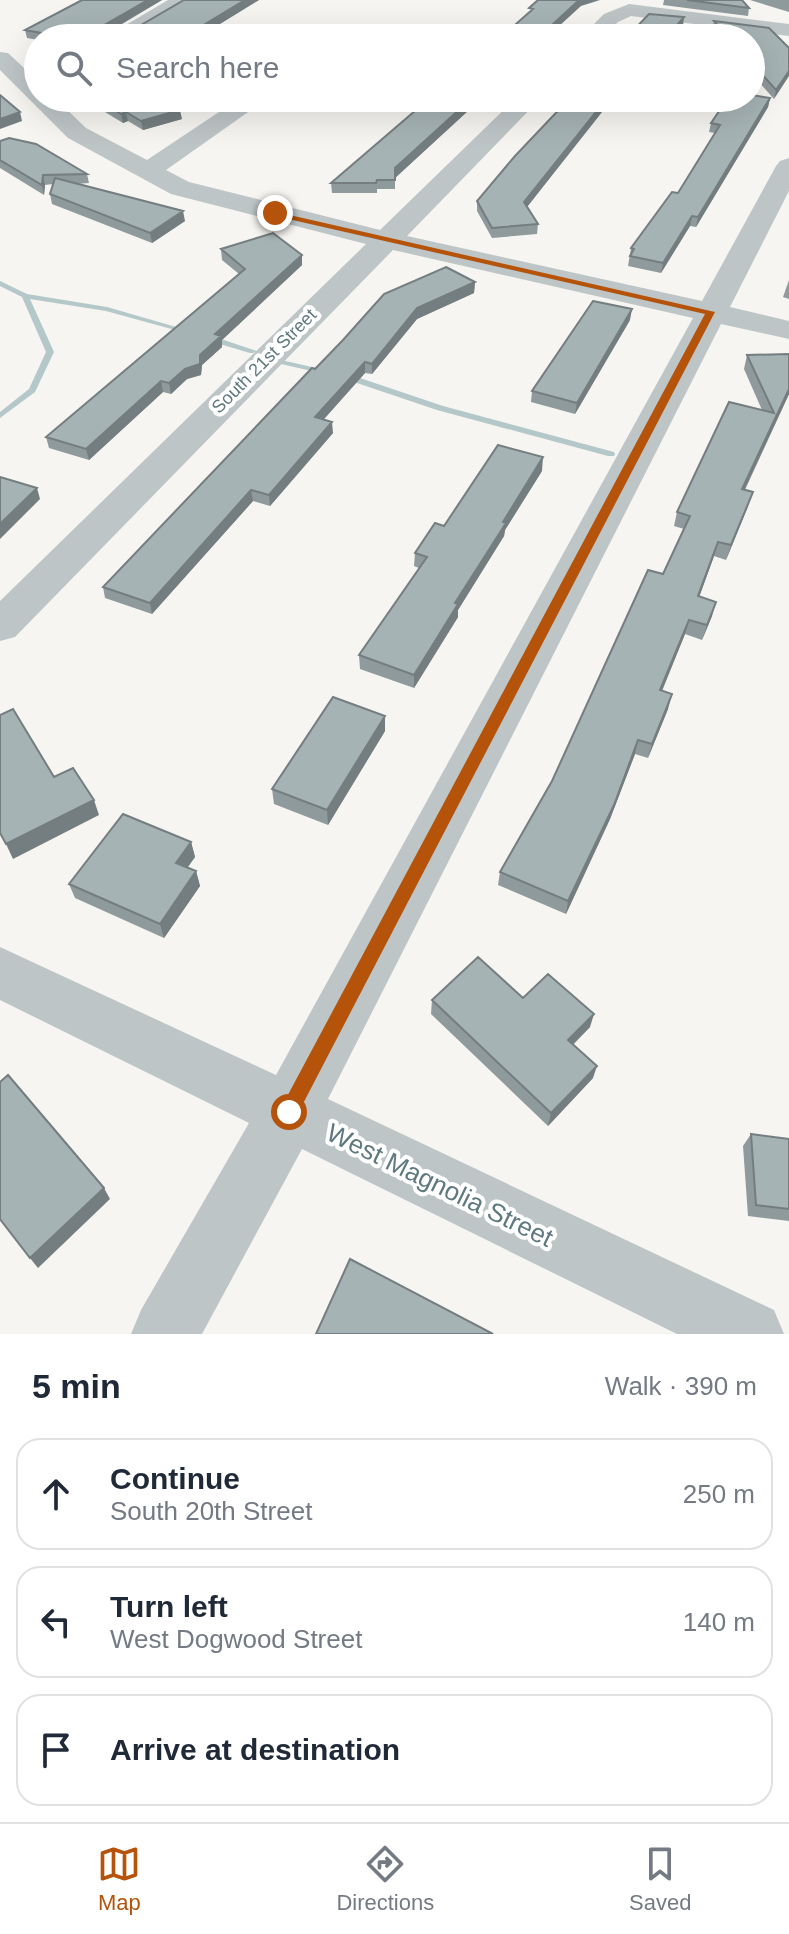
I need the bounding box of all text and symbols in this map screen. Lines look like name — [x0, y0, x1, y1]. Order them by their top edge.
search box — [24, 24, 765, 112]
icon: search — [52, 46, 96, 90]
text: Search here — [116, 51, 279, 84]
route end — [257, 195, 293, 231]
street label: South 21st Street — [208, 305, 320, 417]
route start — [271, 1094, 307, 1130]
street label: West Magnolia Street — [322, 1117, 559, 1253]
text: 5 min — [32, 1367, 121, 1405]
text: Walk · 390 m — [605, 1371, 757, 1401]
text: Continue — [110, 1462, 240, 1495]
icon: ahead — [34, 1472, 78, 1516]
text: 250 m — [683, 1479, 755, 1509]
text: South 20th Street — [110, 1496, 312, 1526]
text: Turn left — [110, 1590, 228, 1623]
icon: left — [34, 1600, 78, 1644]
text: 140 m — [683, 1607, 755, 1637]
text: West Dogwood Street — [110, 1624, 362, 1654]
icon: arrive — [34, 1728, 78, 1772]
text: Arrive at destination — [110, 1733, 400, 1766]
tab: Map — [97, 1842, 141, 1916]
tab: Directions — [336, 1842, 434, 1916]
tab: Saved — [629, 1842, 692, 1916]

